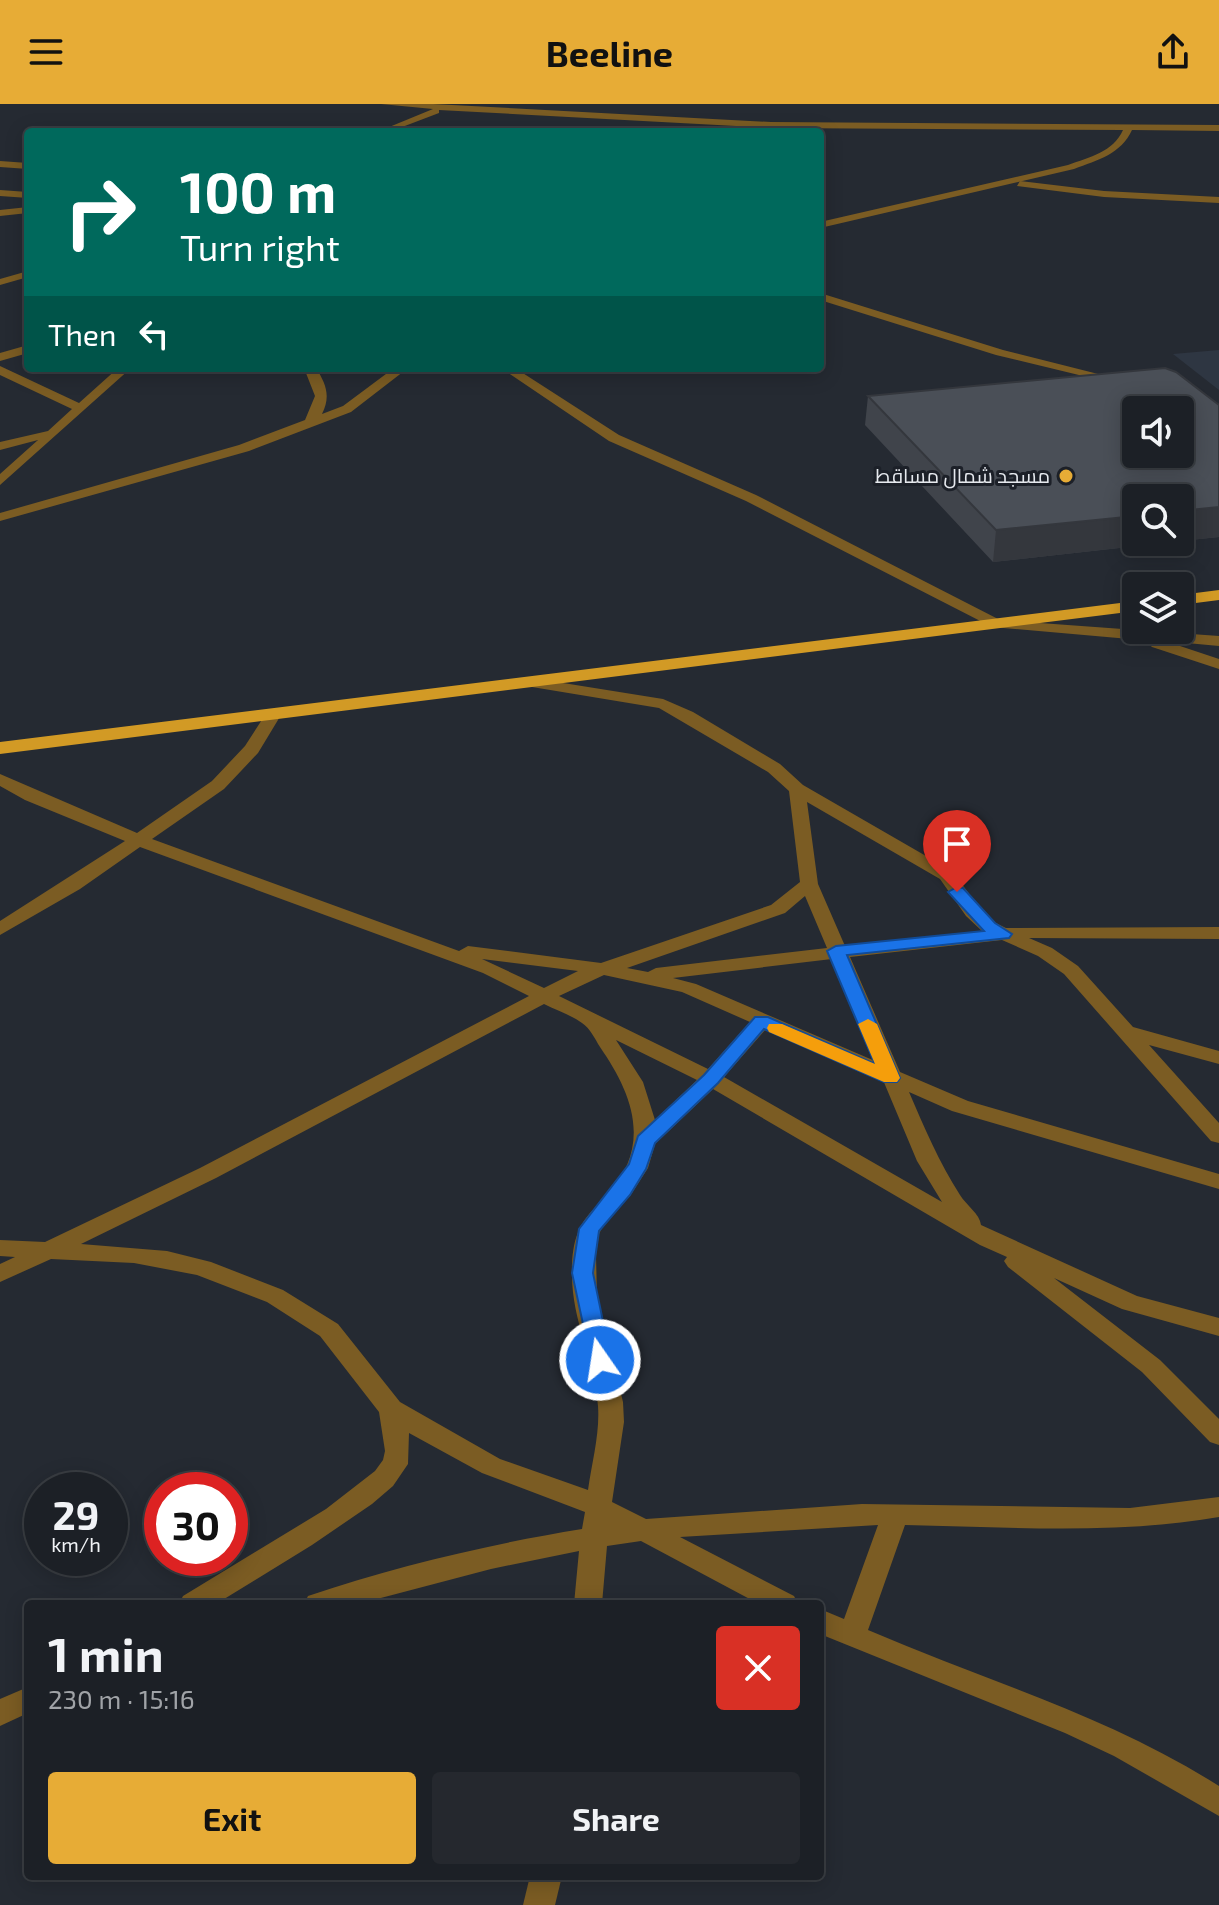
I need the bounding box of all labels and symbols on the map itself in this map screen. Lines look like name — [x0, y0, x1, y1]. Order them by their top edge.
place label: مسجد شمال مساقط — [875, 463, 1050, 489]
marker: مسجد شمال مساقط — [1057, 467, 1075, 485]
pin — [923, 810, 991, 892]
position arrow — [558, 1318, 642, 1402]
speed limit sign: 30 — [144, 1472, 248, 1576]

